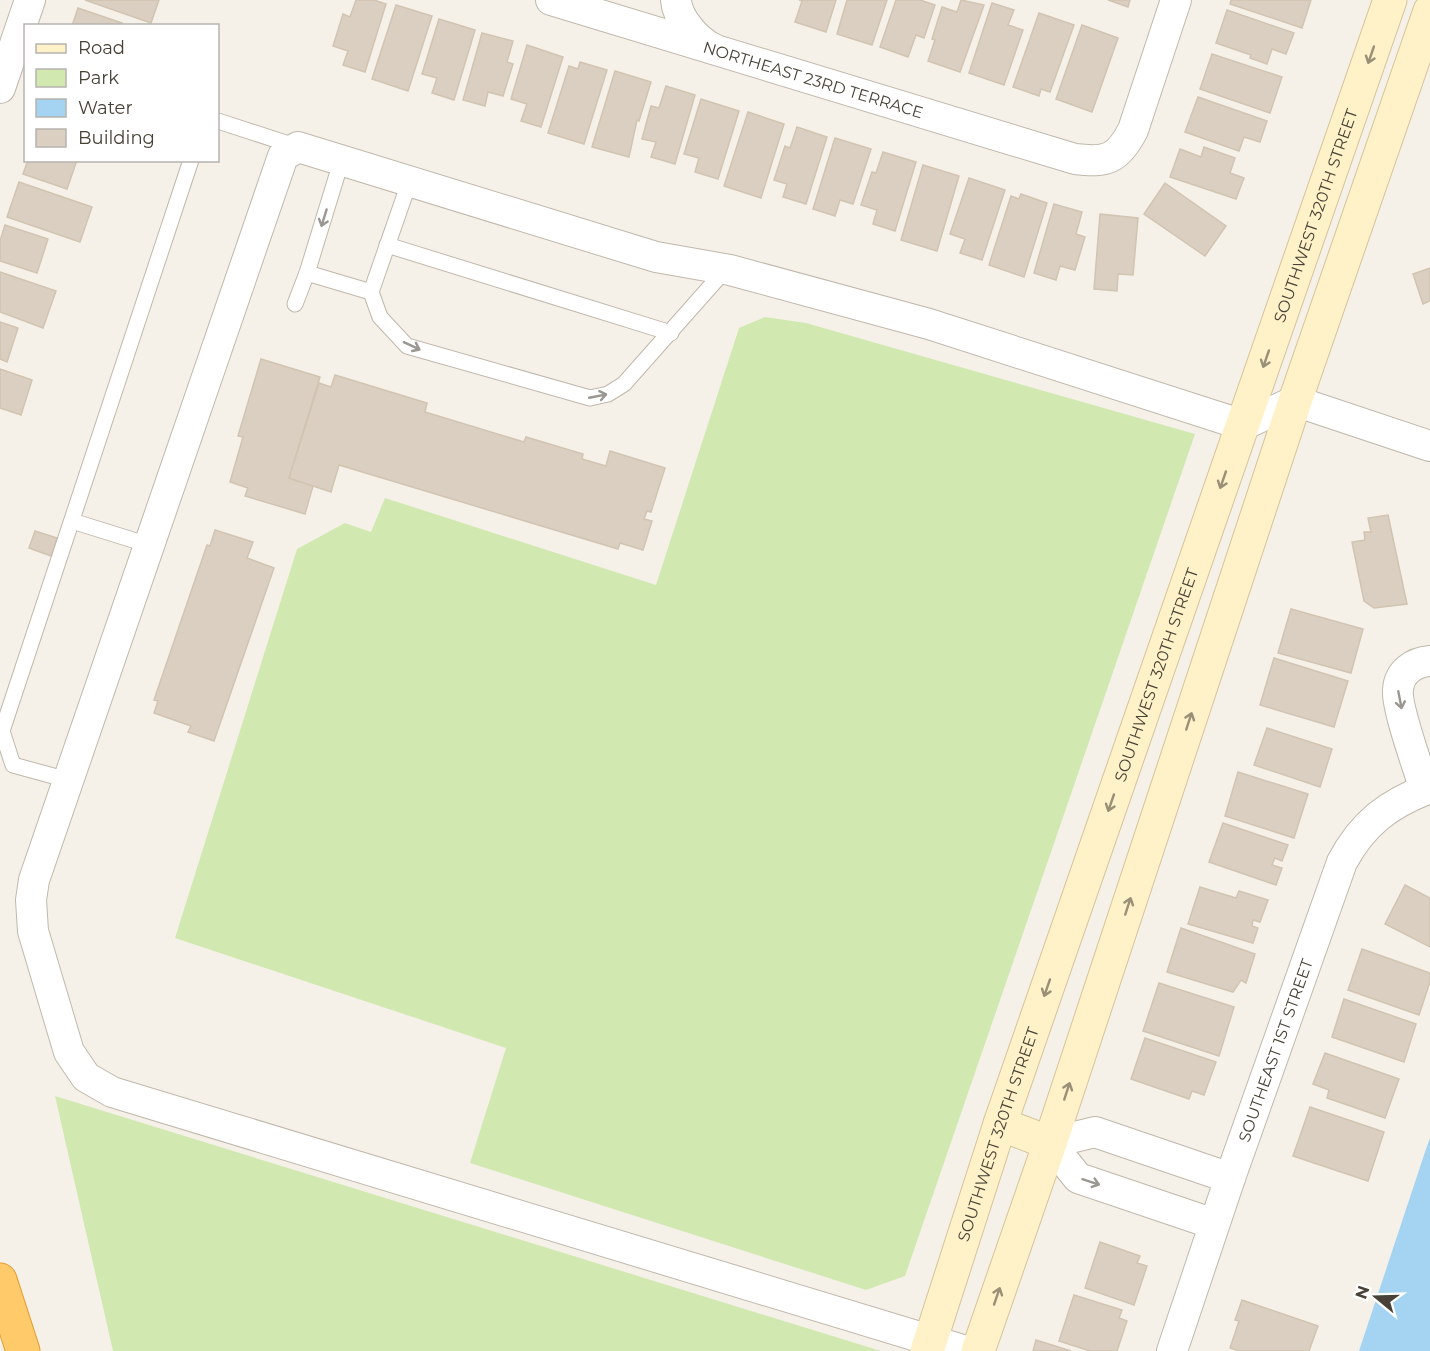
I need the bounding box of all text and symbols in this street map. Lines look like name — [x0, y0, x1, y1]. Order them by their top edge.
legend — [24, 24, 219, 162]
text: Road — [78, 37, 125, 59]
street label: NORTHEAST 23RD TERRACE — [701, 37, 925, 122]
one-way arrow — [1364, 45, 1375, 64]
text: Park — [78, 67, 119, 89]
text: Water — [78, 97, 133, 119]
street label: SOUTHWEST 320TH STREET — [1269, 105, 1361, 325]
text: Building — [78, 127, 155, 149]
one-way arrow — [318, 208, 329, 227]
one-way arrow — [402, 341, 420, 353]
one-way arrow — [1260, 349, 1271, 368]
one-way arrow — [588, 390, 608, 401]
one-way arrow — [1217, 470, 1228, 489]
street label: SOUTHWEST 320TH STREET — [1110, 565, 1202, 784]
one-way arrow — [1395, 690, 1406, 709]
one-way arrow — [1184, 712, 1195, 731]
one-way arrow — [1105, 794, 1116, 812]
one-way arrow — [1123, 897, 1134, 916]
street label: SOUTHEAST 1ST STREET — [1234, 955, 1317, 1144]
one-way arrow — [1041, 978, 1052, 997]
street label: SOUTHWEST 320TH STREET — [953, 1024, 1043, 1244]
one-way arrow — [1062, 1082, 1073, 1101]
one-way arrow — [1081, 1178, 1100, 1189]
north arrow — [1346, 1267, 1406, 1327]
text: N — [1351, 1283, 1373, 1301]
one-way arrow — [993, 1287, 1004, 1306]

